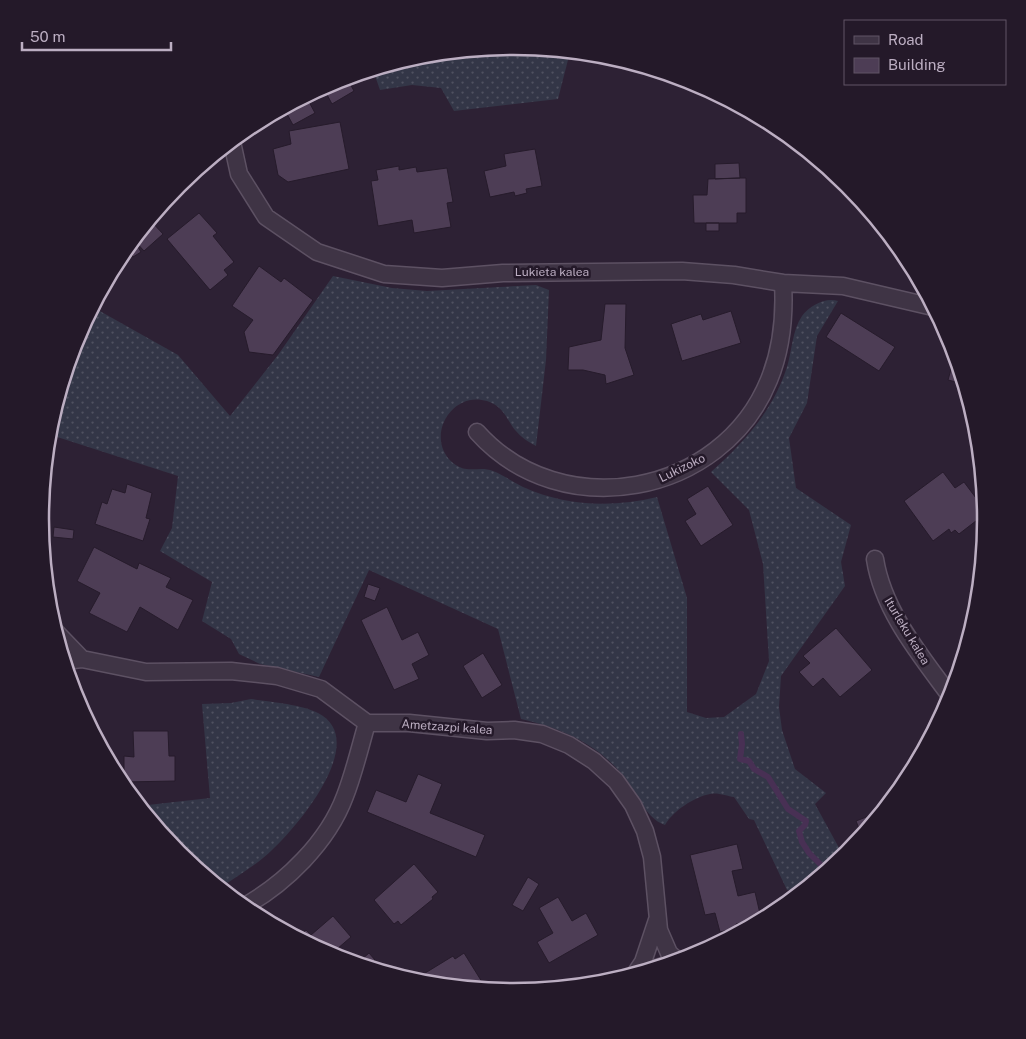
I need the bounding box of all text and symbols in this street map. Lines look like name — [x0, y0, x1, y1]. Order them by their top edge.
scale bar — [22, 20, 171, 52]
legend — [844, 20, 1006, 85]
text: 50 m — [30, 28, 65, 45]
text: Road — [888, 31, 924, 48]
text: Building — [888, 56, 946, 73]
street label: Lukieta kalea — [515, 265, 589, 279]
street label: Lukizoko — [657, 451, 707, 485]
street label: Iturleku kalea — [881, 595, 933, 667]
street label: Ametzazpi kalea — [401, 717, 493, 737]

